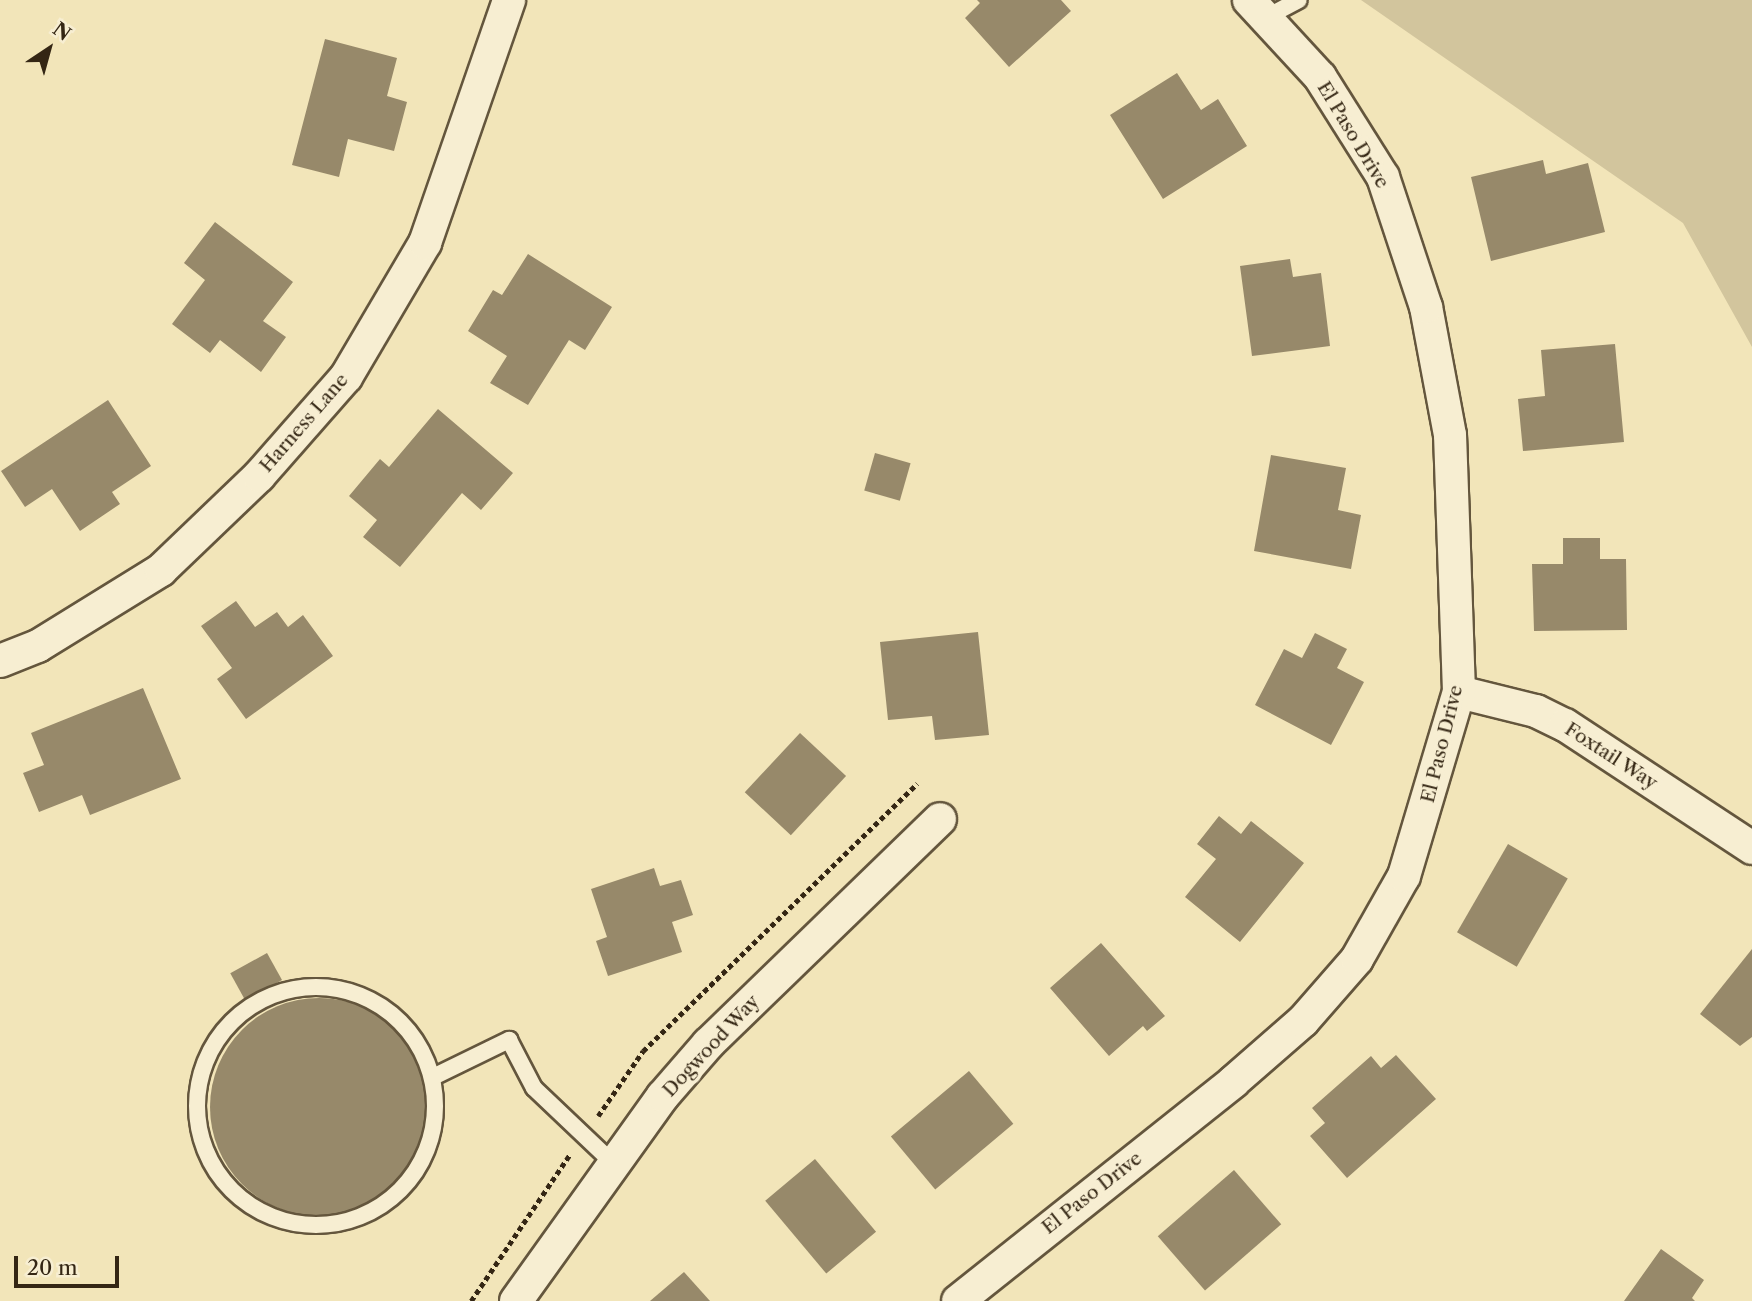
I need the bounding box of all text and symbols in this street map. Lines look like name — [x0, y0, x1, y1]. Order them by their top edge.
north arrow — [14, 14, 84, 84]
text: N — [48, 17, 75, 46]
street label: El Paso Drive — [1312, 78, 1394, 192]
street label: Harness Lane — [255, 369, 353, 477]
street label: El Paso Drive — [1416, 683, 1468, 805]
street label: Foxtail Way — [1560, 718, 1662, 794]
street label: Dogwood Way — [658, 990, 764, 1102]
street label: El Paso Drive — [1038, 1147, 1146, 1239]
scale bar — [18, 1242, 122, 1286]
text: 20 m — [27, 1255, 78, 1280]

